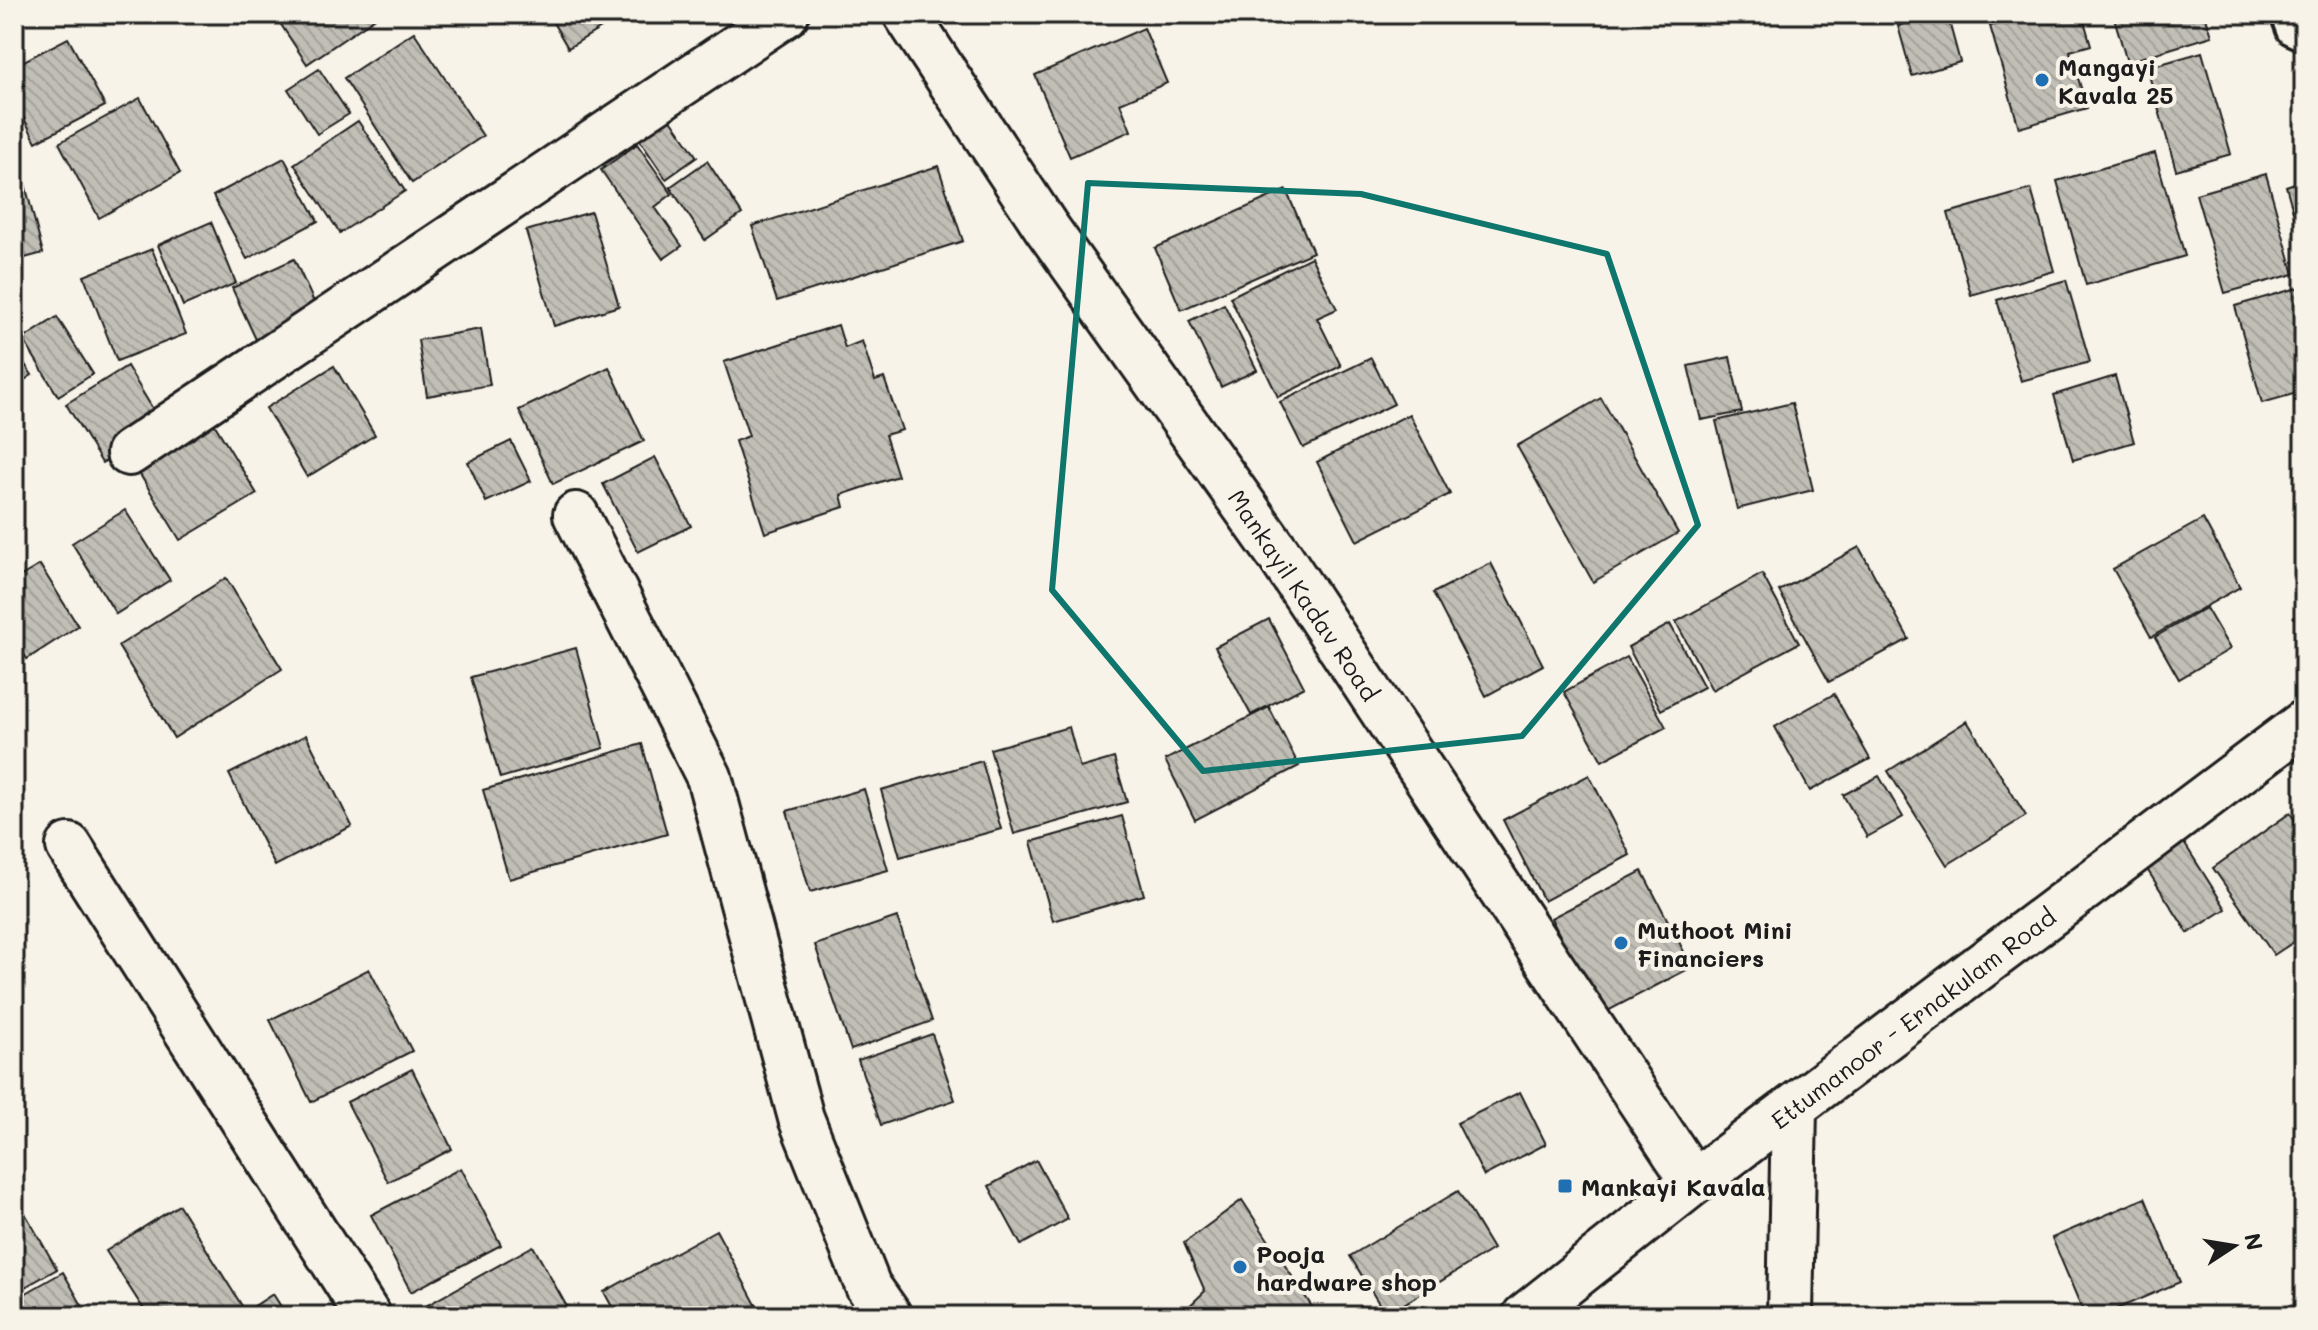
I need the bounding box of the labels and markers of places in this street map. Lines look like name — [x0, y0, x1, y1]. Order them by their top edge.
place label: Mangayi Kavala 25 — [2058, 51, 2174, 110]
marker: Mangayi Kavala 25 — [2033, 71, 2051, 89]
place label: Muthoot Mini Financiers — [1637, 914, 1793, 973]
marker: Muthoot Mini Financiers — [1612, 934, 1630, 952]
place label: Mankayi Kavala — [1581, 1171, 1766, 1202]
marker: Mankayi Kavala — [1556, 1177, 1574, 1195]
place label: Pooja hardware shop — [1256, 1238, 1437, 1297]
marker: Pooja hardware shop — [1231, 1258, 1249, 1276]

